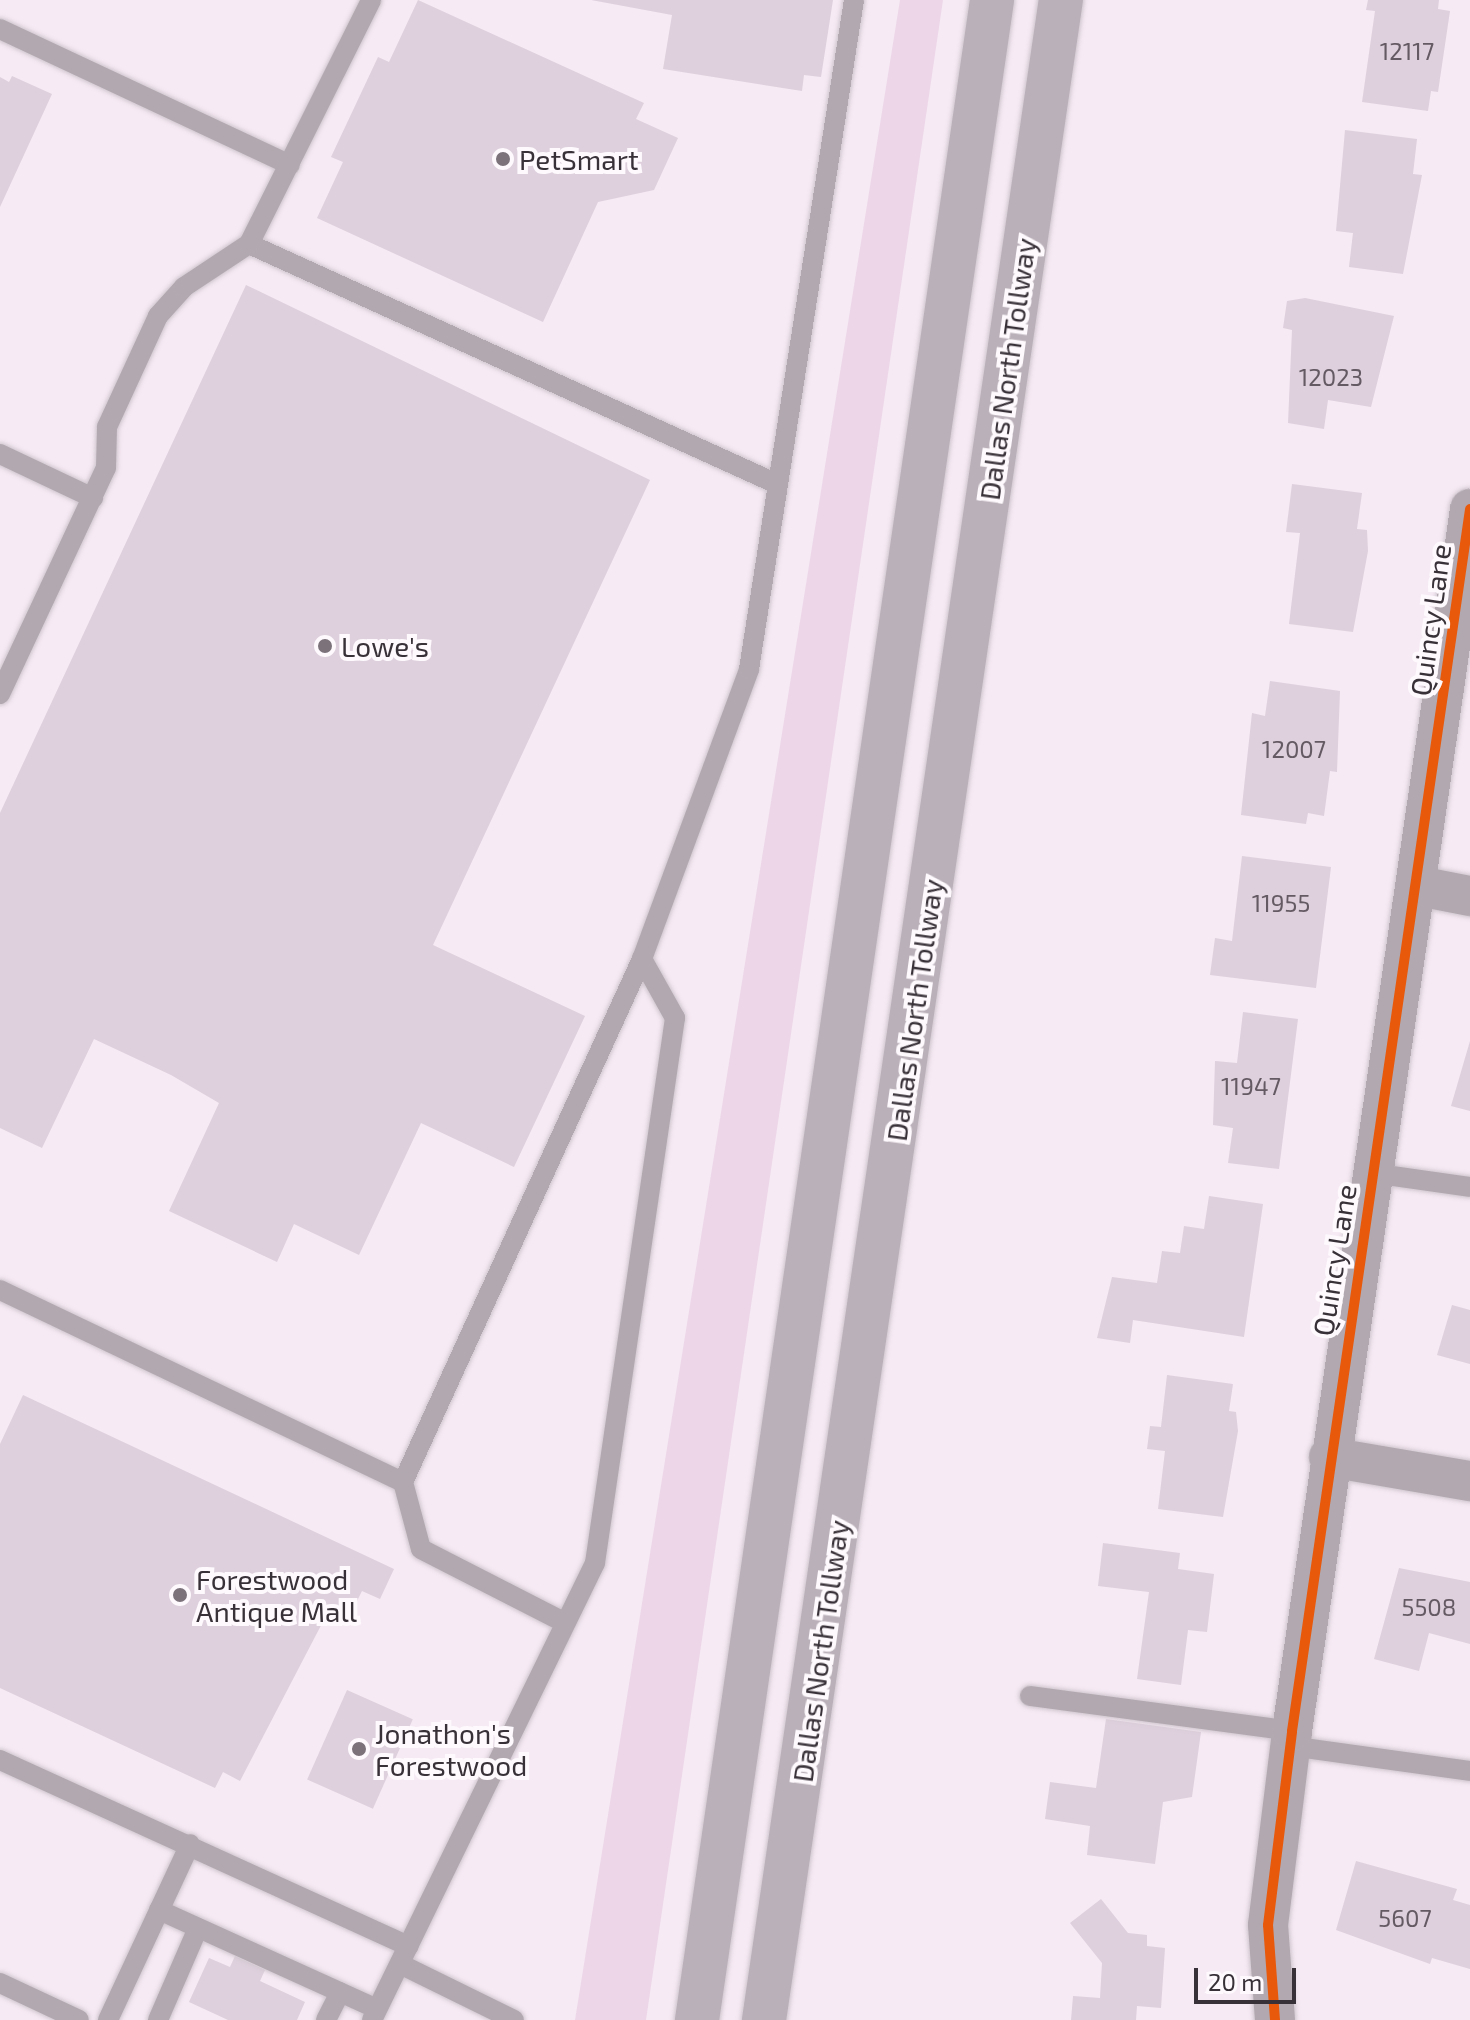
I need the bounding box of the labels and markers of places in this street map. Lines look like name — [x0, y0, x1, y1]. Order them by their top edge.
place label: PetSmart — [519, 142, 639, 176]
marker: PetSmart — [494, 150, 512, 168]
place label: Lowe's — [341, 629, 429, 663]
marker: Lowe's — [316, 637, 334, 655]
place label: Forestwood Antique Mall — [196, 1562, 357, 1628]
marker: Forestwood Antique Mall — [171, 1586, 189, 1604]
place label: Jonathon's Forestwood — [375, 1716, 527, 1782]
marker: Jonathon's Forestwood — [350, 1740, 368, 1758]

